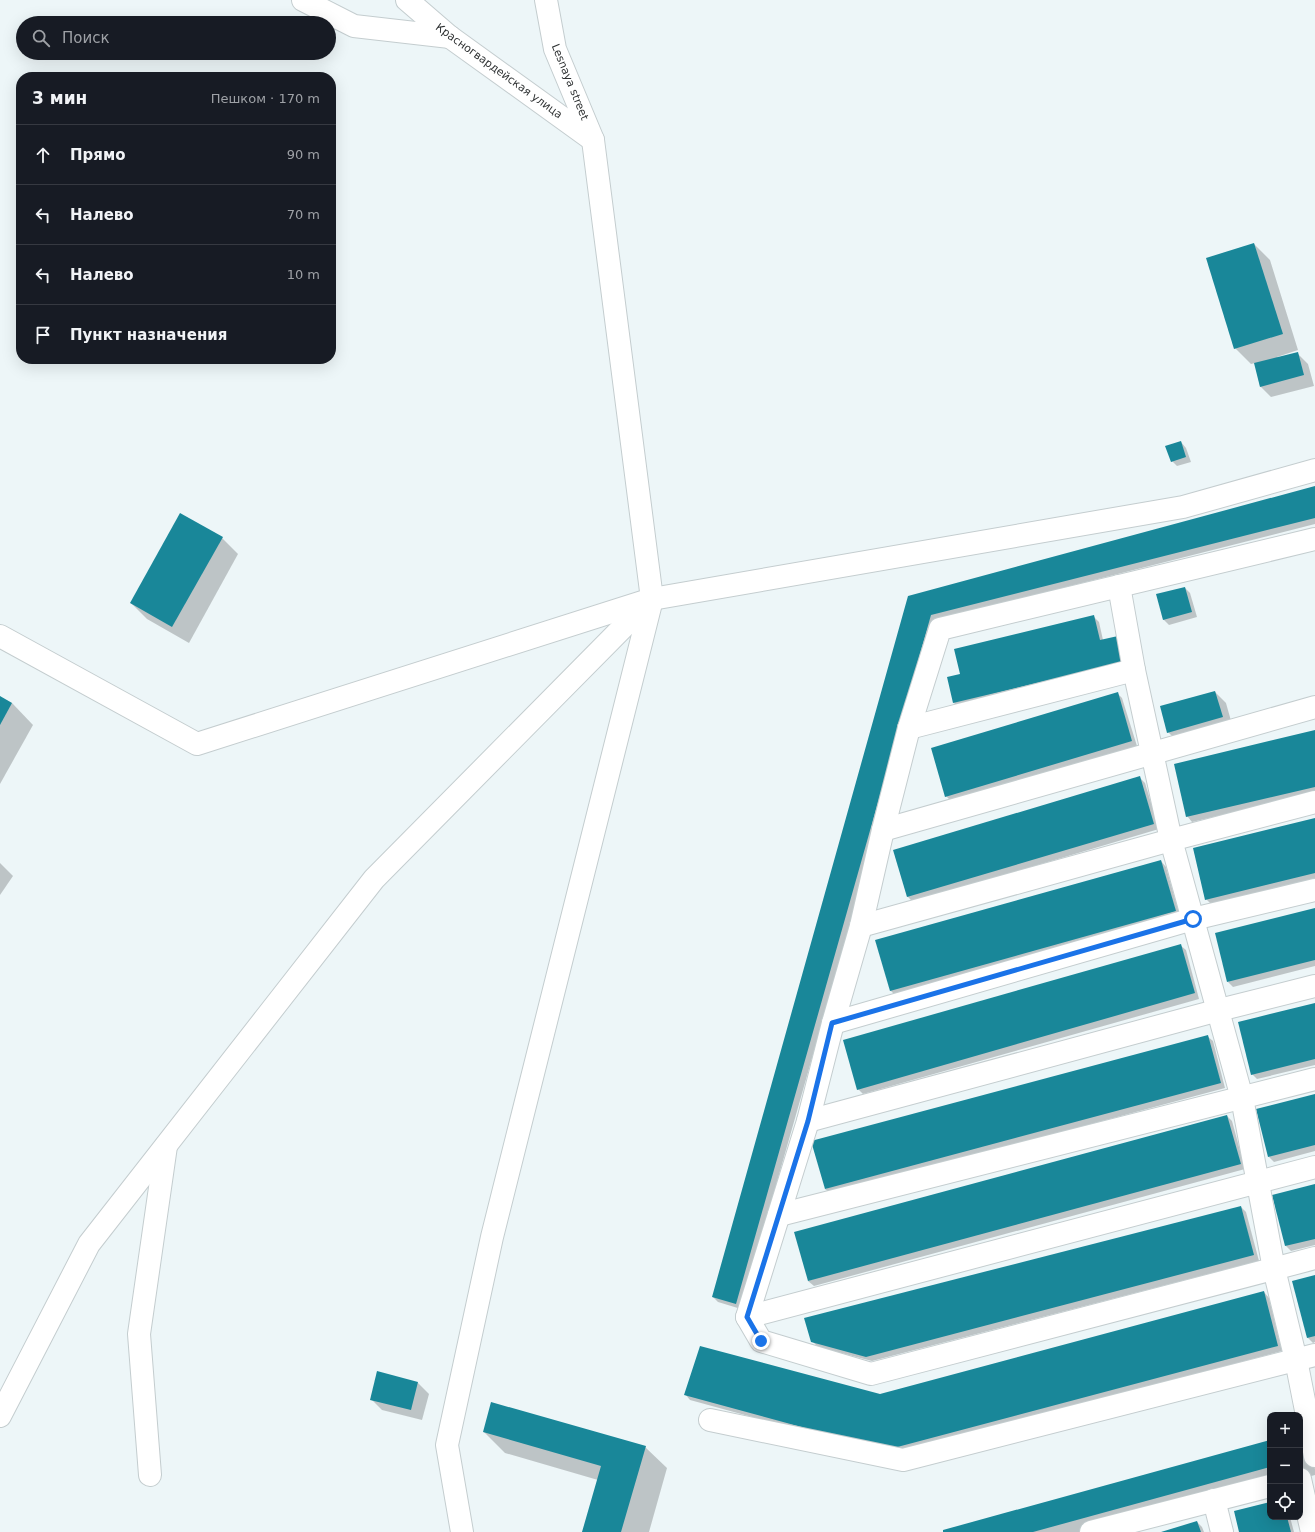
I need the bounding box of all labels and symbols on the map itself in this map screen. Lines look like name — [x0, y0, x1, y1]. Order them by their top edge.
street label: Красногвардейская улица — [433, 21, 565, 121]
street label: Lesnaya street — [549, 42, 591, 123]
route start — [1184, 910, 1202, 928]
route end — [752, 1332, 770, 1350]

